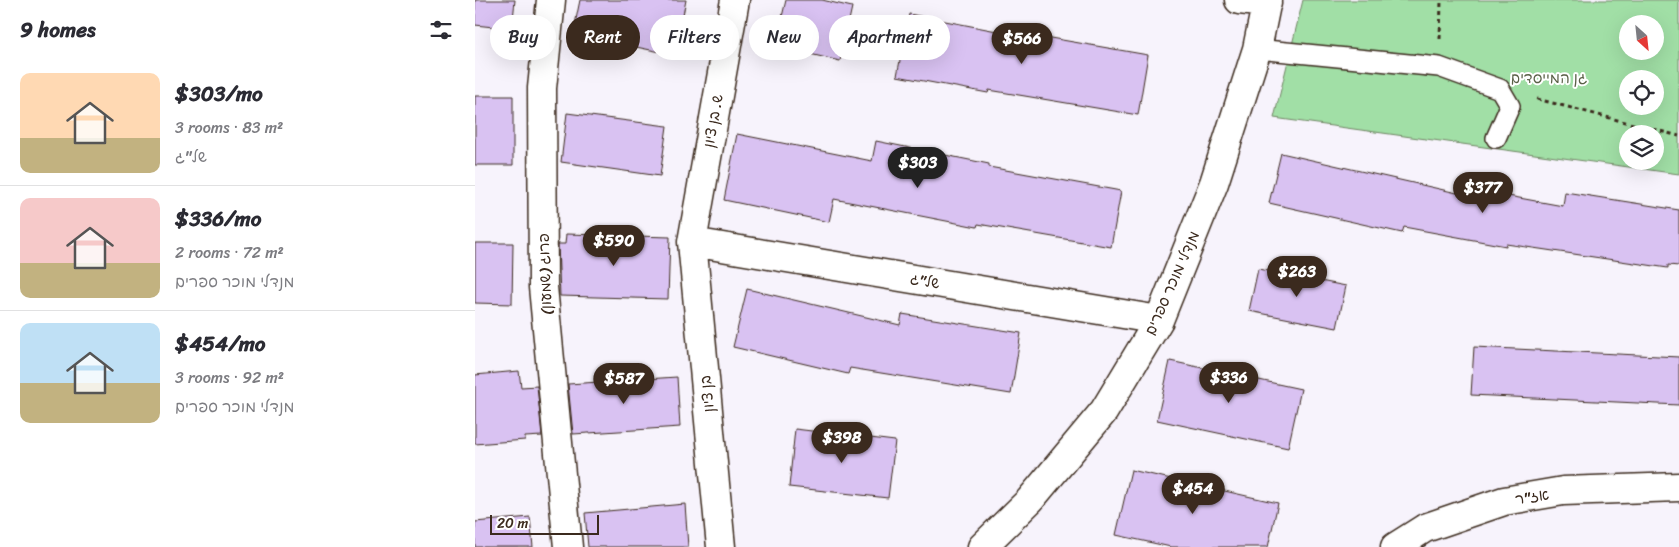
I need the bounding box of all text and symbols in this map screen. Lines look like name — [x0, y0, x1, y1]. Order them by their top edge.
text: 9 homes — [20, 11, 96, 49]
chip: Buy — [490, 15, 556, 60]
chip: Rent — [566, 15, 640, 60]
chip: Filters — [650, 15, 739, 60]
chip: New — [749, 15, 819, 60]
chip: Apartment — [829, 15, 950, 60]
north arrow — [1619, 15, 1664, 60]
map controls — [1619, 15, 1664, 170]
icon: filters — [427, 16, 455, 44]
pin: $566 — [992, 22, 1052, 65]
text: $566 — [1003, 24, 1041, 53]
park label: גן המייסדים — [1511, 65, 1587, 91]
button: locate — [1619, 70, 1664, 115]
text: $303/mo — [175, 75, 263, 113]
street label: ש. בן ציון — [695, 92, 731, 150]
icon: home — [60, 93, 120, 153]
text: 3 rooms · 83 m² — [175, 113, 283, 142]
button: layers — [1619, 125, 1664, 170]
text: של"ג — [175, 142, 207, 171]
pin: $303 — [888, 146, 948, 189]
text: $303 — [899, 148, 937, 177]
pin: $377 — [1453, 172, 1513, 214]
text: $377 — [1464, 173, 1502, 202]
text: $336/mo — [175, 200, 261, 238]
icon: home — [60, 218, 120, 278]
pin: $590 — [584, 224, 644, 267]
text: $590 — [594, 226, 634, 255]
street label: מנדלי מוכר ספרים — [1137, 227, 1207, 339]
street label: פרוג (שמעון) — [531, 233, 559, 315]
text: 2 rooms · 72 m² — [175, 238, 284, 267]
pin: $263 — [1267, 256, 1327, 298]
text: $263 — [1278, 257, 1316, 286]
street label: של"ג — [908, 266, 942, 296]
text: מנדלי מוכר ספרים — [175, 267, 295, 296]
text: $454/mo — [175, 325, 265, 363]
icon: home — [60, 343, 120, 403]
pin: $587 — [594, 362, 654, 405]
pin: $336 — [1199, 362, 1259, 404]
text: 3 rooms · 92 m² — [175, 363, 284, 392]
text: $336 — [1210, 363, 1248, 392]
text: $587 — [604, 364, 644, 393]
street label: בן ציון — [692, 374, 722, 414]
text: מנדלי מוכר ספרים — [175, 392, 295, 421]
pin: $398 — [812, 422, 872, 464]
text: $398 — [822, 423, 862, 452]
pin: $454 — [1163, 472, 1223, 515]
text: $454 — [1173, 474, 1213, 503]
street label: אז"ר — [1513, 481, 1551, 513]
text: 20 m — [497, 511, 528, 536]
scale bar — [490, 512, 599, 535]

